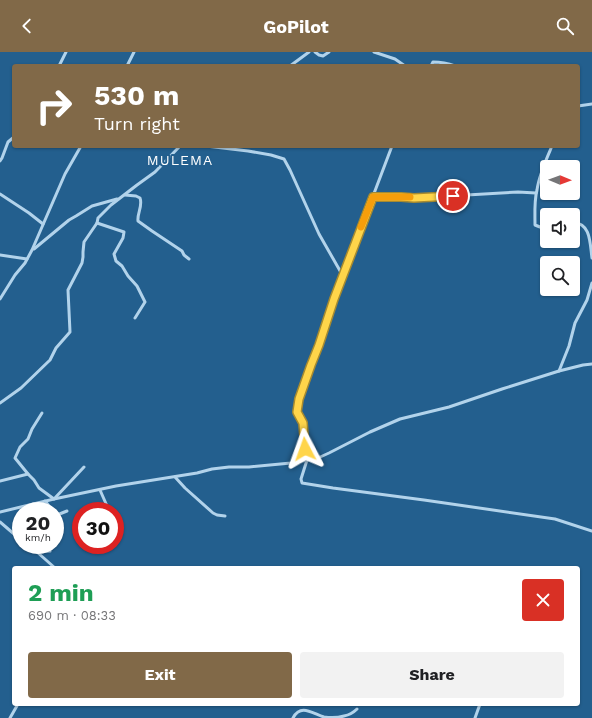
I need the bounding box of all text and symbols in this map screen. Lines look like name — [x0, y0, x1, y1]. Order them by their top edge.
icon: back — [16, 15, 38, 37]
icon: search — [554, 15, 576, 37]
text: GoPilot — [263, 16, 329, 37]
text: 530 m — [94, 79, 179, 112]
icon: right — [28, 80, 80, 132]
text: Turn right — [94, 113, 180, 134]
district label: MULEMA — [147, 152, 213, 168]
north arrow — [540, 160, 580, 200]
map controls — [540, 160, 580, 296]
pin — [436, 179, 470, 213]
icon: arrive — [442, 185, 464, 207]
button: sound — [540, 208, 580, 248]
button: search — [540, 256, 580, 296]
position arrow — [284, 428, 326, 470]
speed limit sign: 30 — [72, 502, 124, 554]
text: 20 — [26, 511, 50, 535]
text: km/h — [25, 532, 51, 543]
text: 2 min — [28, 579, 94, 607]
button: close — [522, 579, 564, 621]
text: 690 m · 08:33 — [28, 608, 116, 623]
button: Exit — [28, 652, 292, 698]
button: Share — [300, 652, 564, 698]

